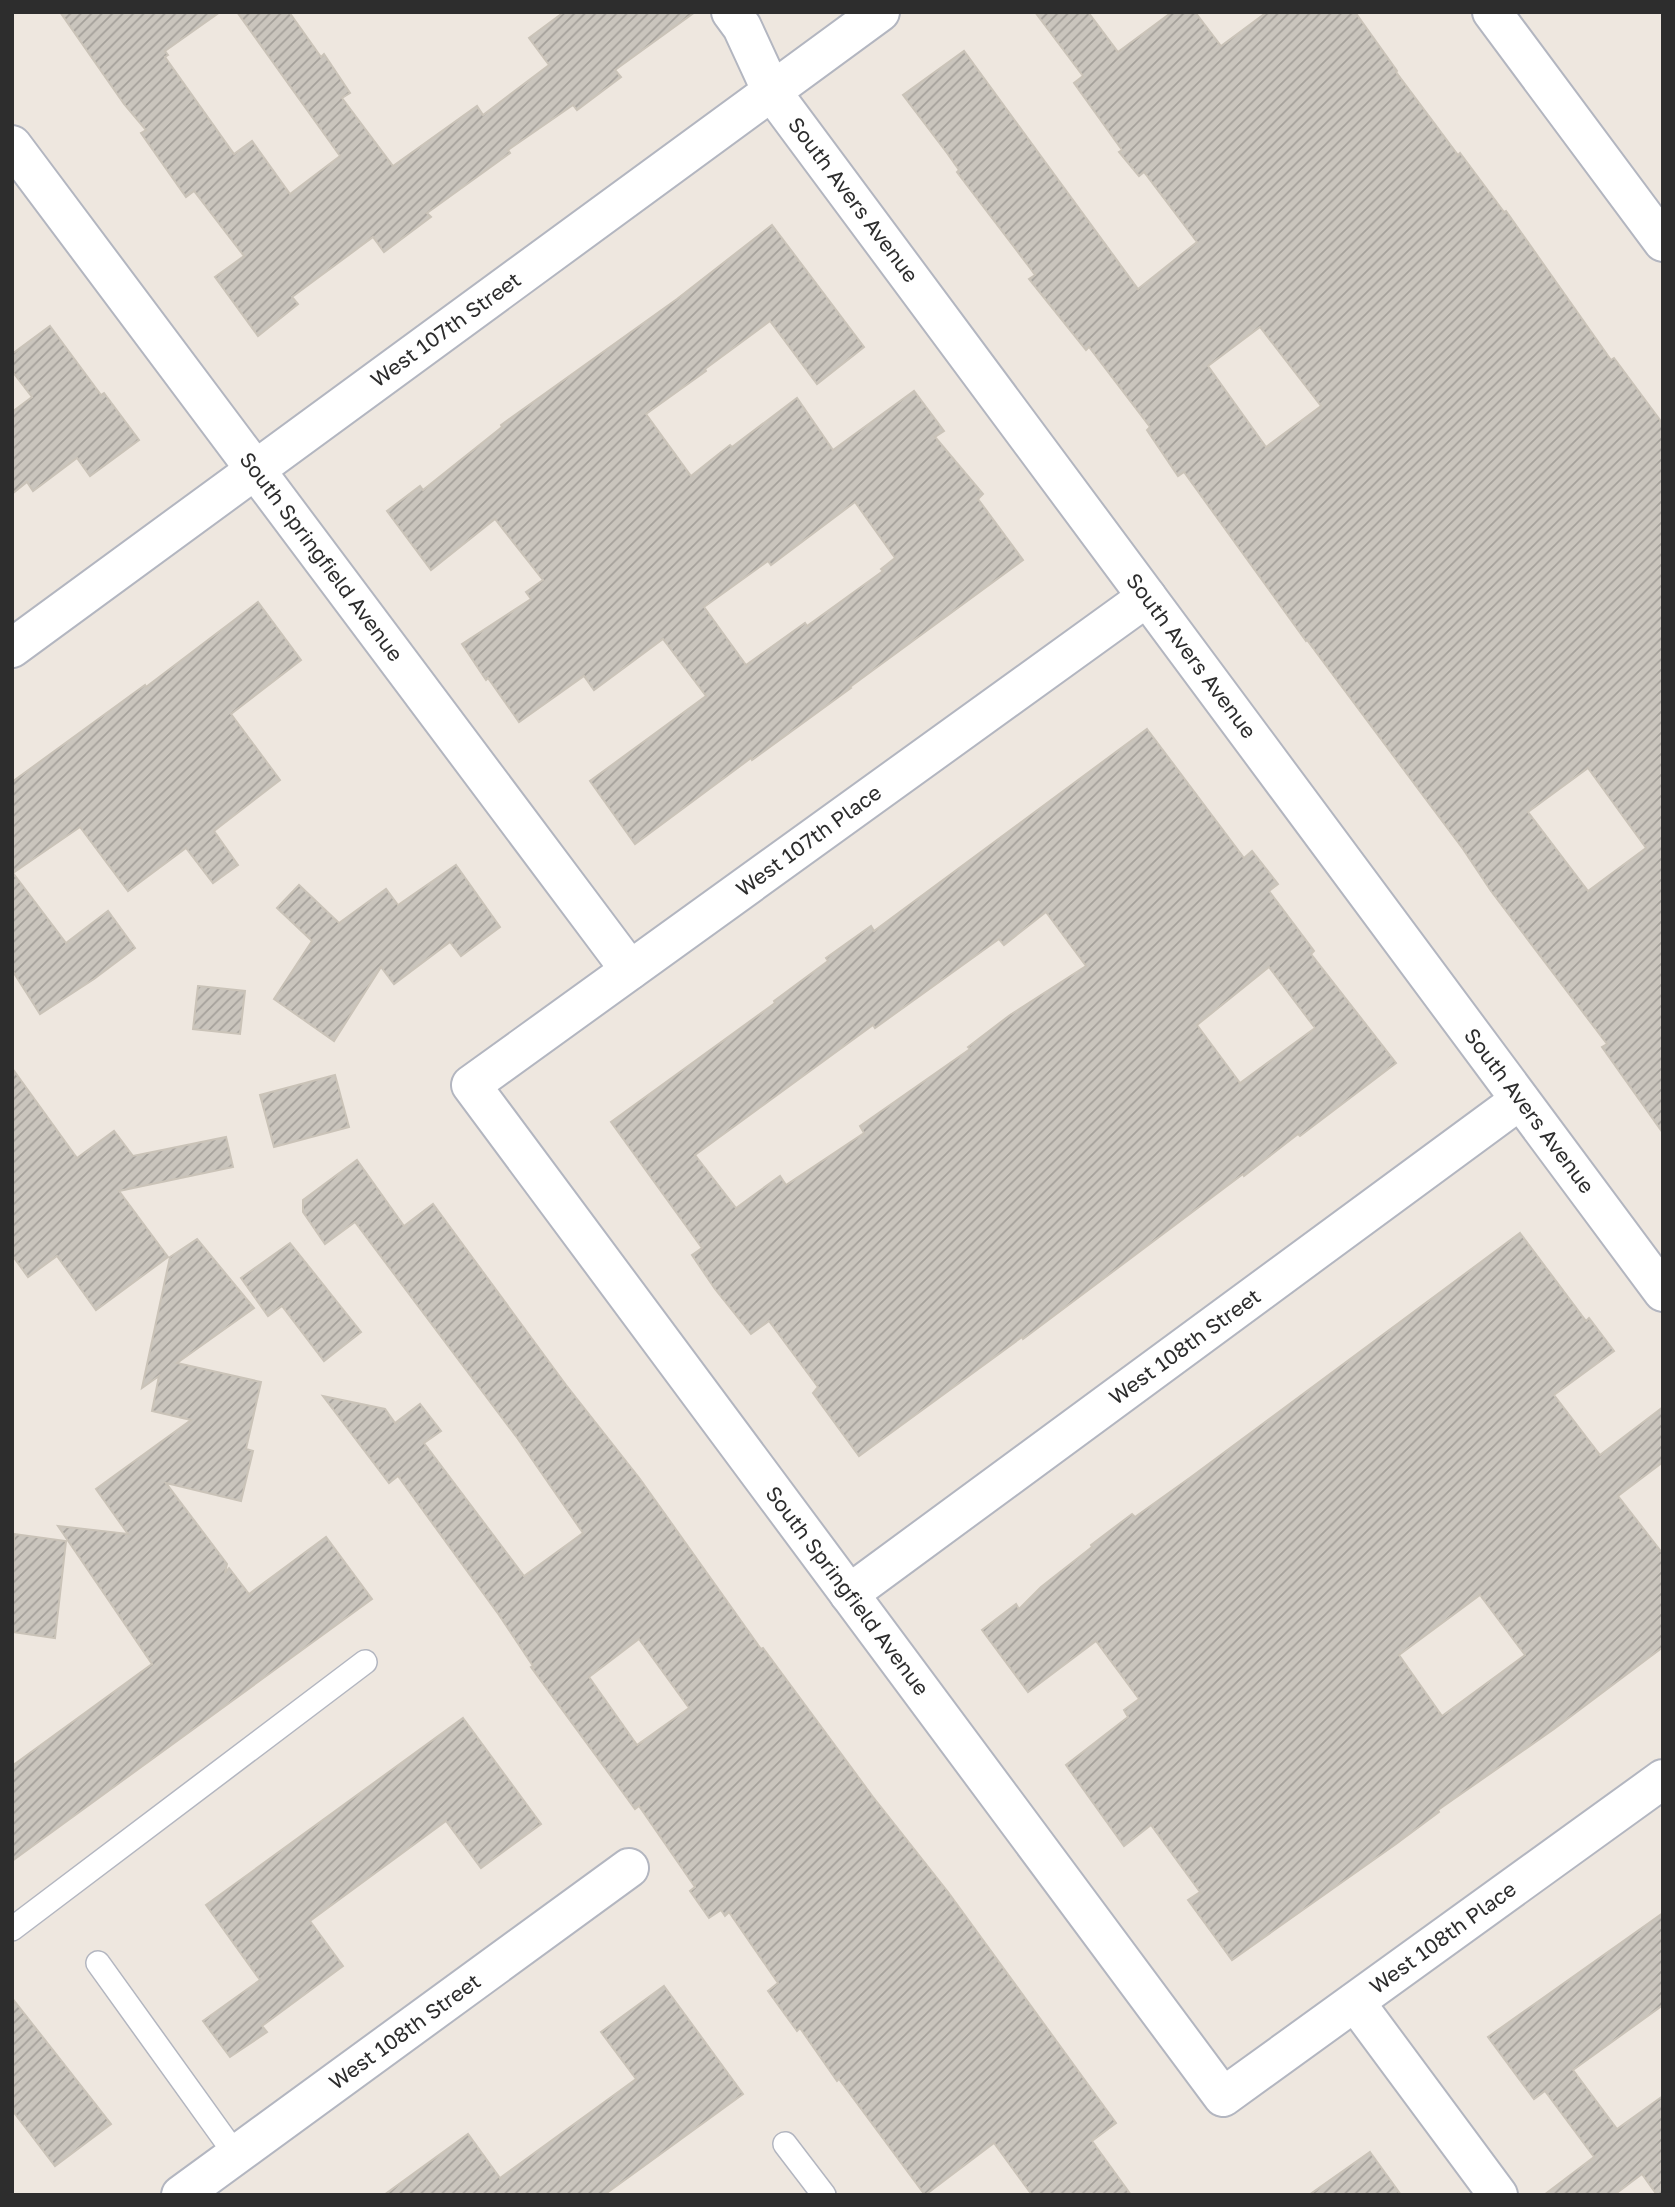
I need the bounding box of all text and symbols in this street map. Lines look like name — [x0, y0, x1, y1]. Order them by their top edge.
street label: South Avers Avenue — [783, 112, 924, 287]
street label: West 107th Street — [365, 266, 526, 392]
street label: South Springfield Avenue — [235, 447, 409, 666]
street label: South Avers Avenue — [1121, 568, 1262, 743]
street label: West 107th Place — [731, 779, 886, 902]
street label: South Avers Avenue — [1459, 1023, 1600, 1198]
street label: West 108th Street — [1104, 1282, 1265, 1410]
street label: South Springfield Avenue — [761, 1481, 935, 1700]
street label: West 108th Place — [1364, 1875, 1521, 1999]
street label: West 108th Street — [324, 1967, 485, 2095]

